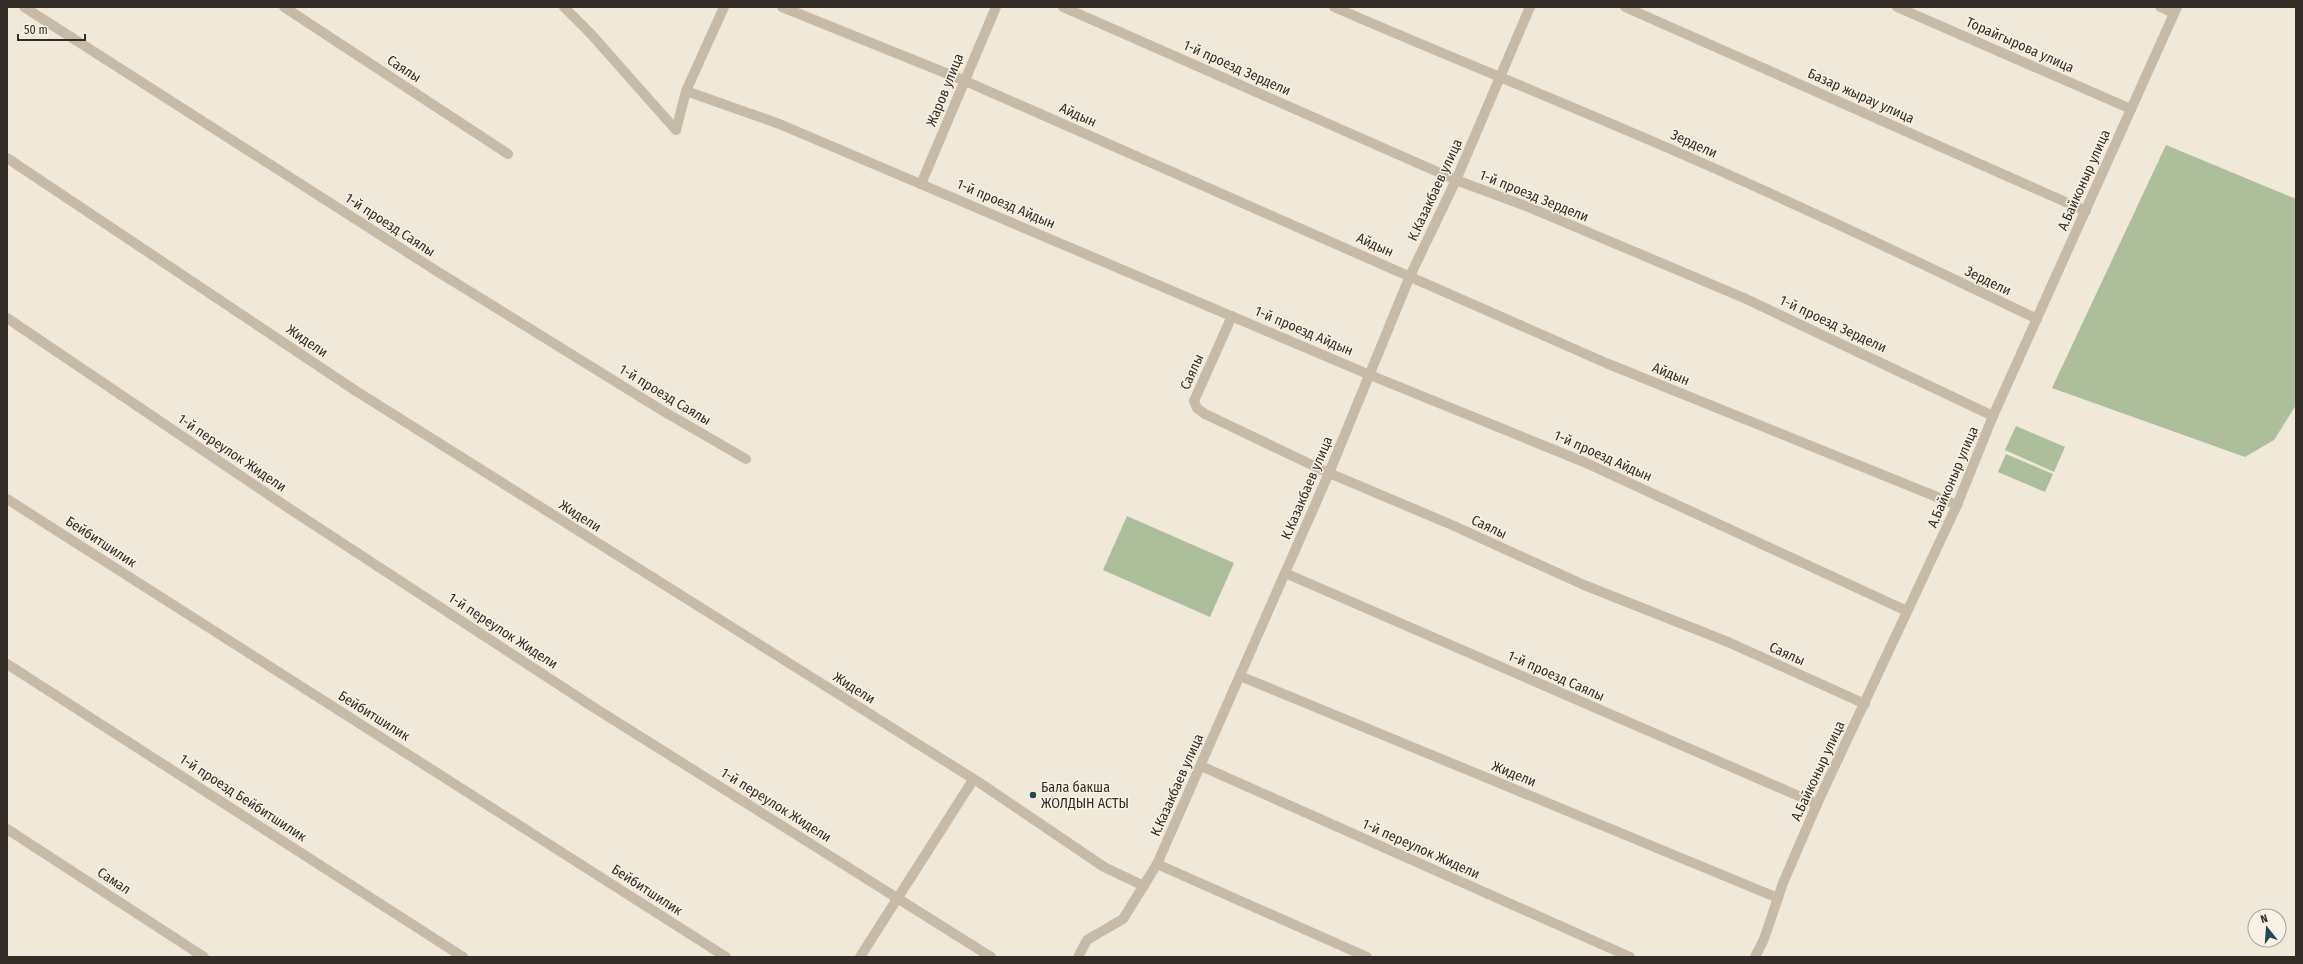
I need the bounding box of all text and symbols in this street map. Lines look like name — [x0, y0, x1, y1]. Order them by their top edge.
street label: Торайгырова улица — [1963, 14, 2077, 76]
scale bar — [18, 16, 85, 42]
text: 50 m — [24, 23, 48, 37]
street label: 1-й проезд Зердели — [1181, 37, 1293, 99]
street label: Жаров улица — [923, 51, 967, 129]
street label: Саялы — [384, 52, 424, 86]
street label: Базар жырау улица — [1805, 65, 1917, 127]
street label: Айдын — [1057, 99, 1099, 131]
street label: Зердели — [1668, 126, 1720, 162]
street label: А.Байконыр улица — [2054, 127, 2114, 233]
street label: К.Казакбаев улица — [1404, 136, 1466, 244]
street label: 1-й проезд Зердели — [1477, 166, 1591, 226]
street label: 1-й проезд Айдын — [954, 176, 1058, 232]
street label: 1-й проезд Саялы — [342, 190, 438, 260]
street label: Айдын — [1354, 229, 1396, 261]
street label: Зердели — [1962, 263, 2014, 299]
street label: 1-й проезд Зердели — [1777, 292, 1889, 356]
street label: 1-й проезд Айдын — [1252, 303, 1356, 359]
street label: Жидели — [283, 321, 331, 361]
street label: Саялы — [1177, 352, 1207, 392]
street label: Айдын — [1650, 359, 1692, 389]
street label: 1-й проезд Саялы — [616, 361, 714, 429]
street label: 1-й переулок Жидели — [175, 410, 289, 496]
street label: А.Байконыр улица — [1924, 424, 1982, 530]
street label: 1-й проезд Айдын — [1551, 427, 1655, 485]
street label: К.Казакбаев улица — [1278, 434, 1336, 542]
street label: Жидели — [556, 496, 604, 536]
street label: Саялы — [1469, 511, 1509, 543]
street label: Бейбитшилик — [62, 513, 140, 571]
street label: 1-й переулок Жидели — [445, 589, 561, 673]
street label: Саялы — [1767, 639, 1807, 669]
street label: 1-й проезд Саялы — [1505, 647, 1607, 705]
street label: Жидели — [830, 668, 878, 708]
street label: Бейбитшилик — [335, 687, 413, 745]
street label: А.Байконыр улица — [1787, 718, 1849, 824]
street label: К.Казакбаев улица — [1147, 731, 1207, 839]
street label: 1-й проезд Бейбитшилик — [176, 751, 310, 846]
street label: Жидели — [1489, 757, 1539, 791]
street label: 1-й переулок Жидели — [718, 764, 834, 846]
place label: Бала бакша ЖОЛДЫН АСТЫ — [1041, 779, 1129, 812]
marker: Бала бакша ЖОЛДЫН АСТЫ — [1028, 790, 1038, 800]
street label: 1-й переулок Жидели — [1360, 815, 1482, 883]
street label: Бейбитшилик — [608, 861, 686, 919]
street label: Самал — [94, 864, 134, 898]
north arrow — [2247, 908, 2287, 948]
text: N — [2259, 912, 2269, 926]

